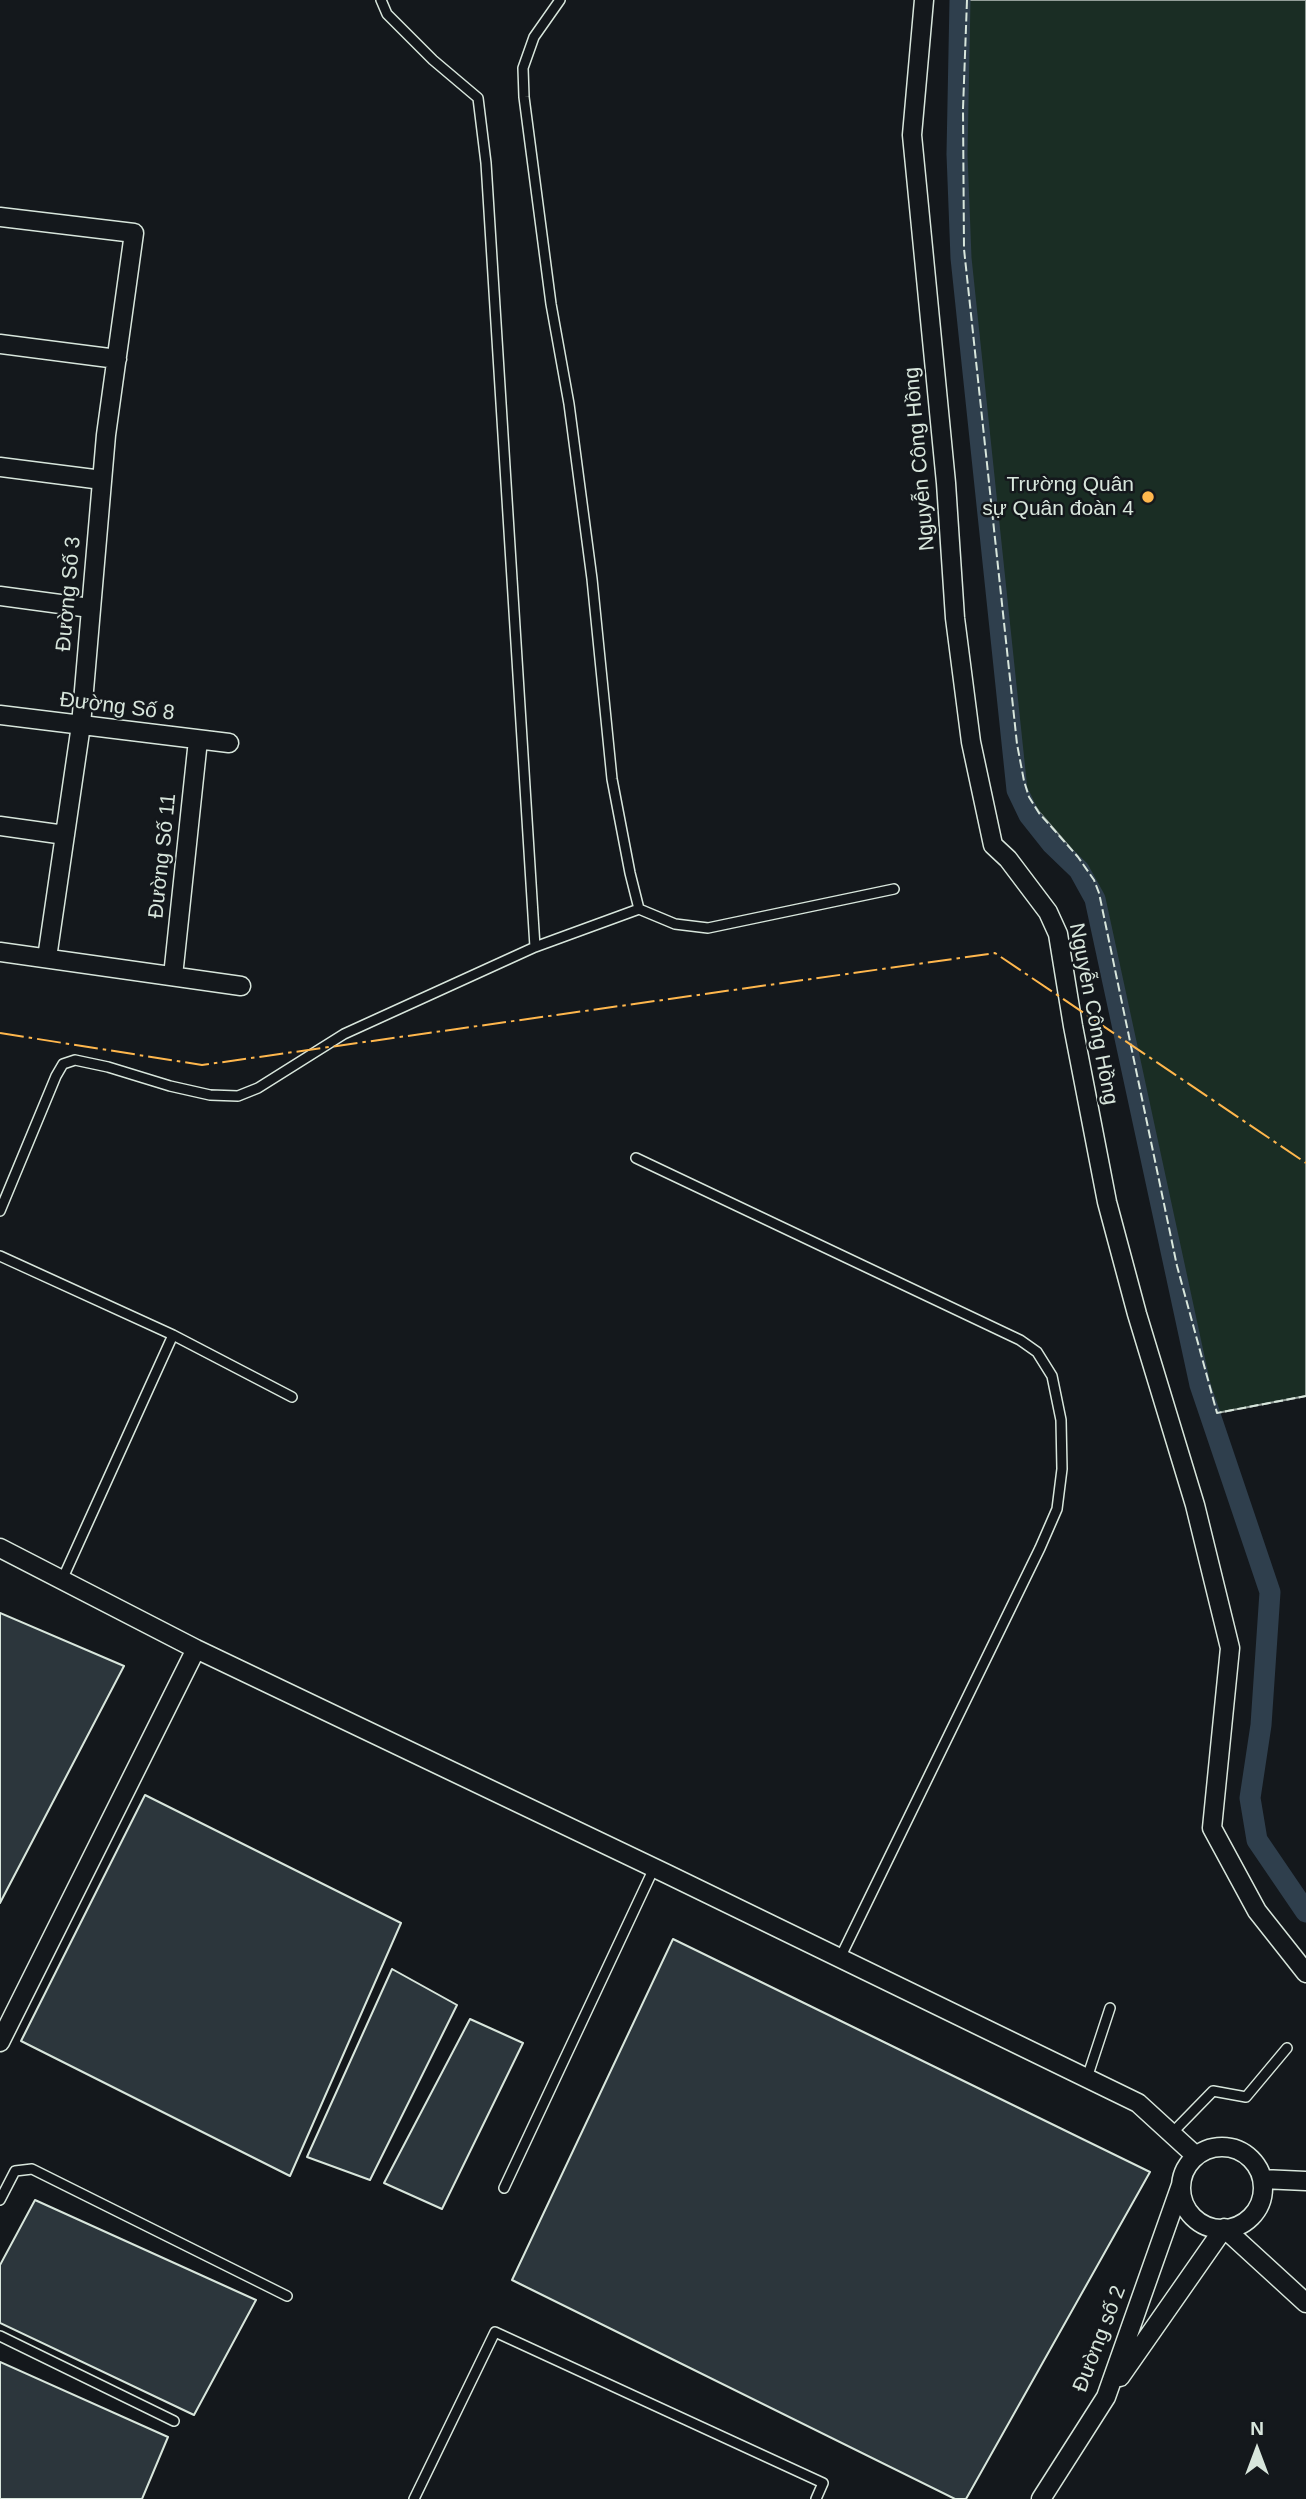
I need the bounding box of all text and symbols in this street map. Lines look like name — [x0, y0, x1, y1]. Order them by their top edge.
street label: Nguyễn Công Hồng — [899, 366, 941, 552]
place label: Trường Quân sự Quân đoàn 4 — [982, 472, 1134, 522]
marker: Trường Quân sự Quân đoàn 4 — [1140, 489, 1156, 505]
street label: Đường Số 3 — [51, 535, 87, 653]
street label: Đường Số 8 — [58, 687, 176, 727]
street label: Đường Số 11 — [144, 792, 182, 920]
street label: Nguyễn Công Hồng — [1063, 921, 1123, 1107]
street label: Đường số 2 — [1068, 2282, 1132, 2396]
north arrow — [1222, 2415, 1292, 2485]
text: N — [1250, 2418, 1264, 2439]

